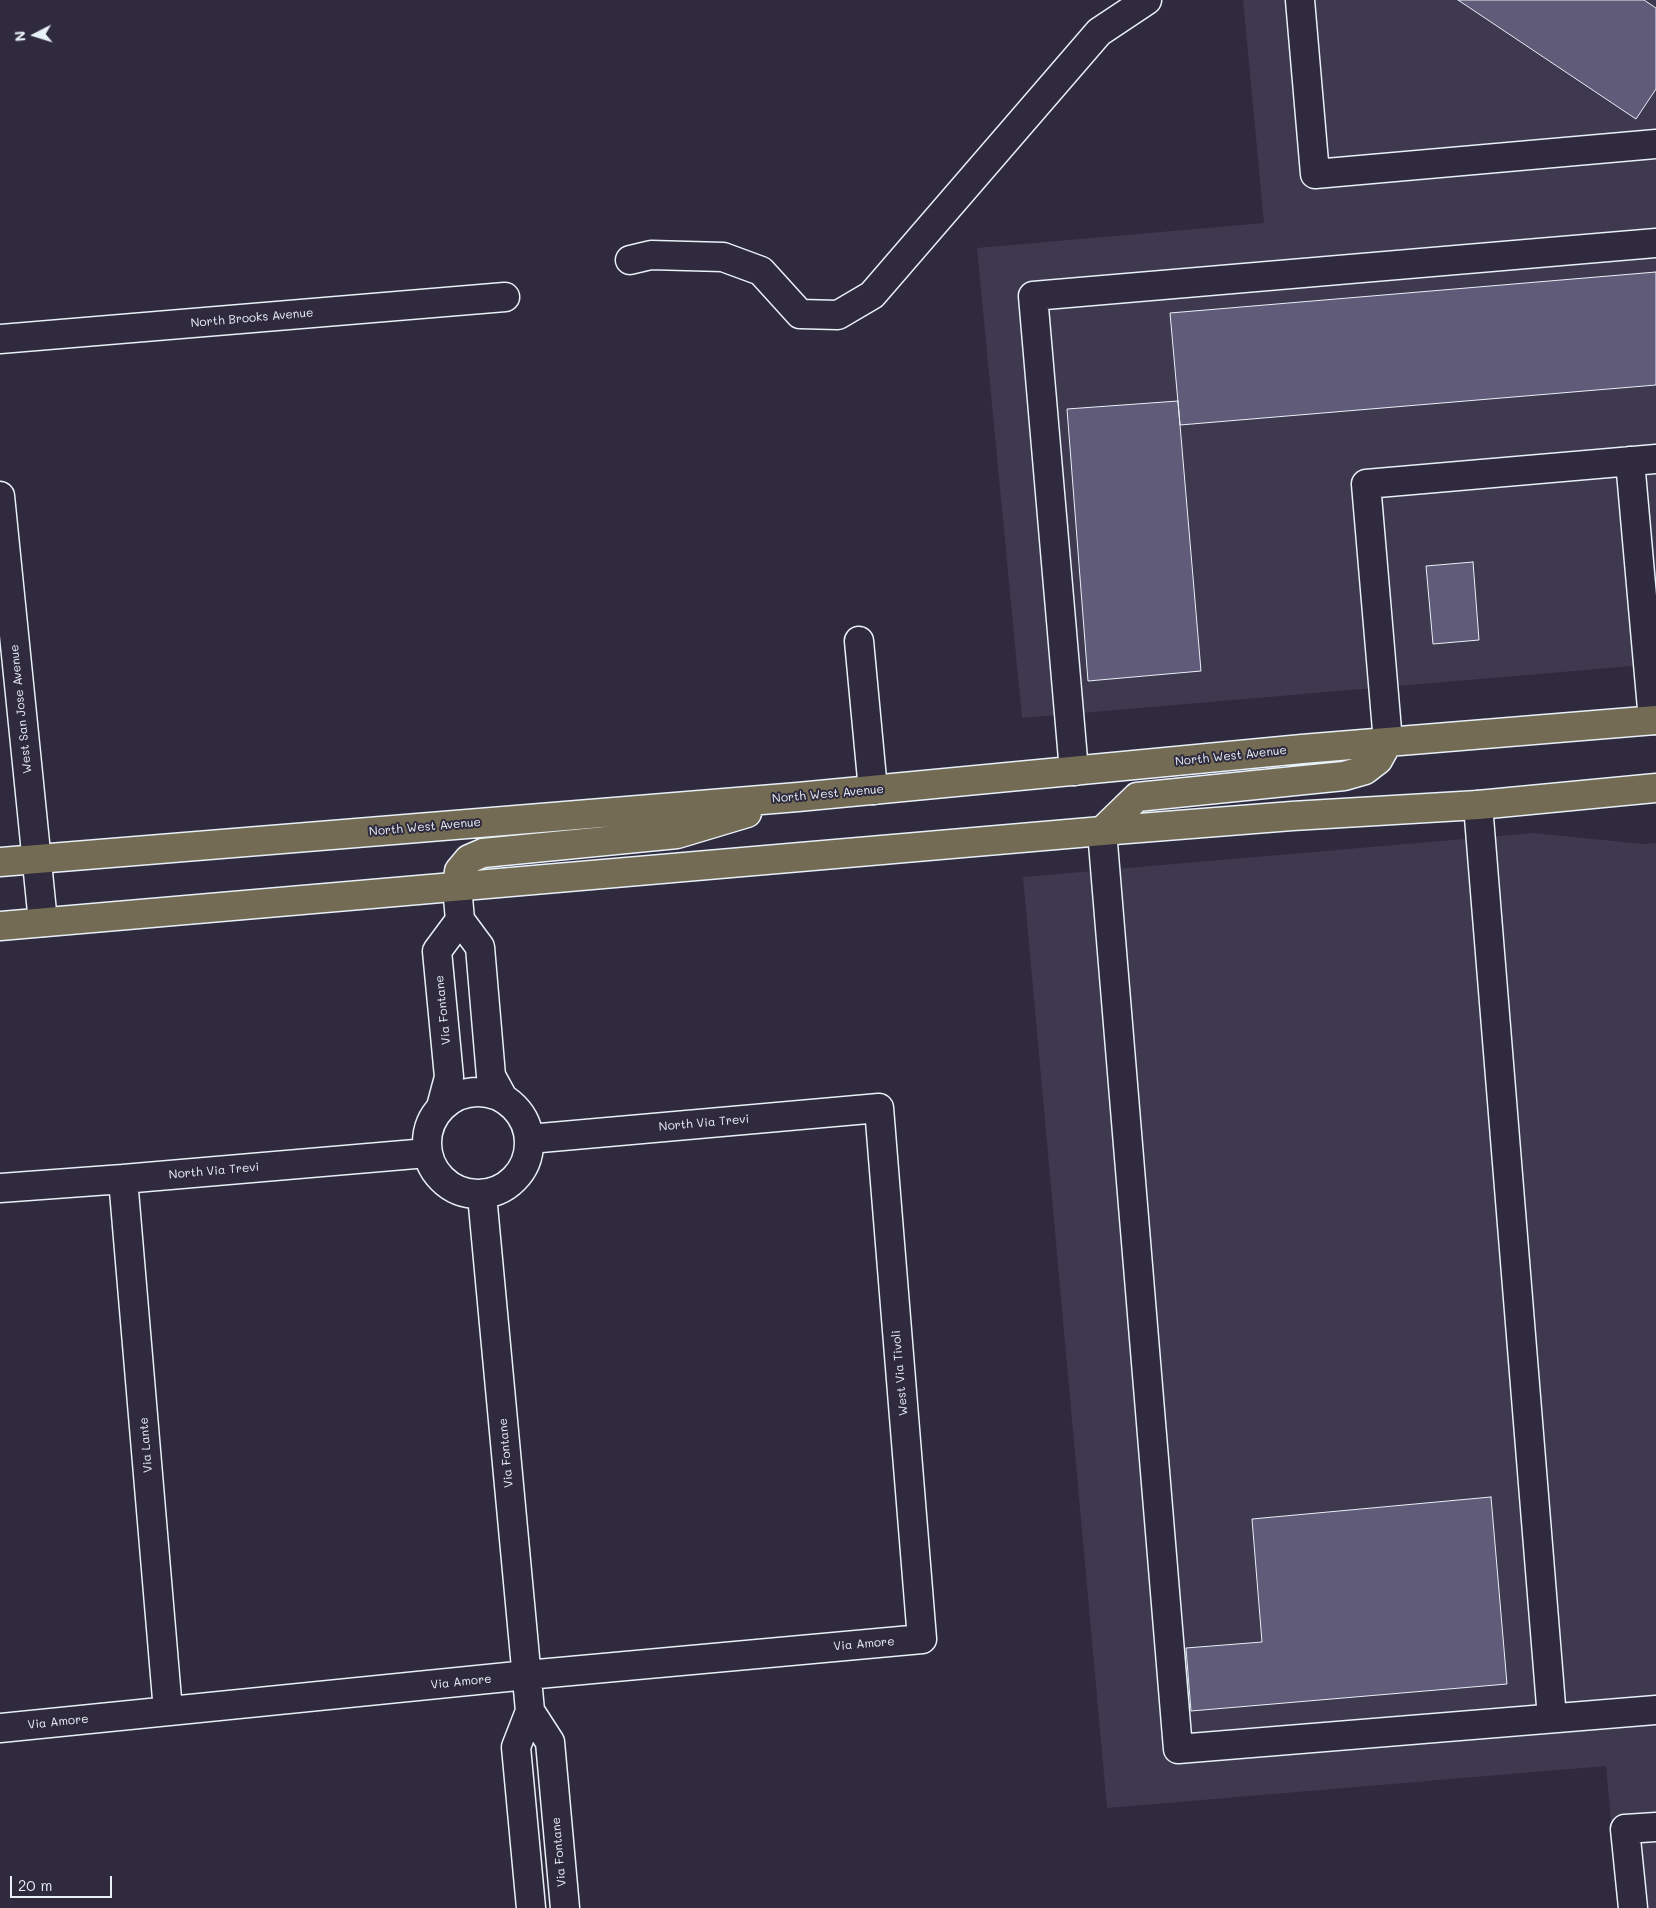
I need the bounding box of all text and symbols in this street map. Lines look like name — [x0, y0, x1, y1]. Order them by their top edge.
north arrow — [10, 10, 60, 60]
text: N — [10, 30, 29, 42]
street label: North Brooks Avenue — [190, 305, 314, 331]
street label: West San Jose Avenue — [7, 644, 35, 774]
street label: North West Avenue — [1174, 743, 1288, 769]
street label: North West Avenue — [771, 782, 885, 806]
street label: North West Avenue — [368, 815, 482, 839]
street label: Via Fontane — [432, 974, 454, 1046]
street label: North Via Trevi — [658, 1112, 750, 1134]
street label: North Via Trevi — [168, 1160, 260, 1182]
street label: West Via Tivoli — [889, 1329, 911, 1417]
street label: Via Lante — [136, 1417, 156, 1473]
street label: Via Fontane — [496, 1418, 516, 1488]
street label: Via Amore — [833, 1634, 895, 1654]
street label: Via Amore — [430, 1672, 492, 1692]
street label: Via Amore — [27, 1712, 89, 1732]
street label: Via Fontane — [549, 1817, 569, 1887]
scale bar — [12, 1866, 115, 1898]
text: 20 m — [18, 1875, 52, 1895]

